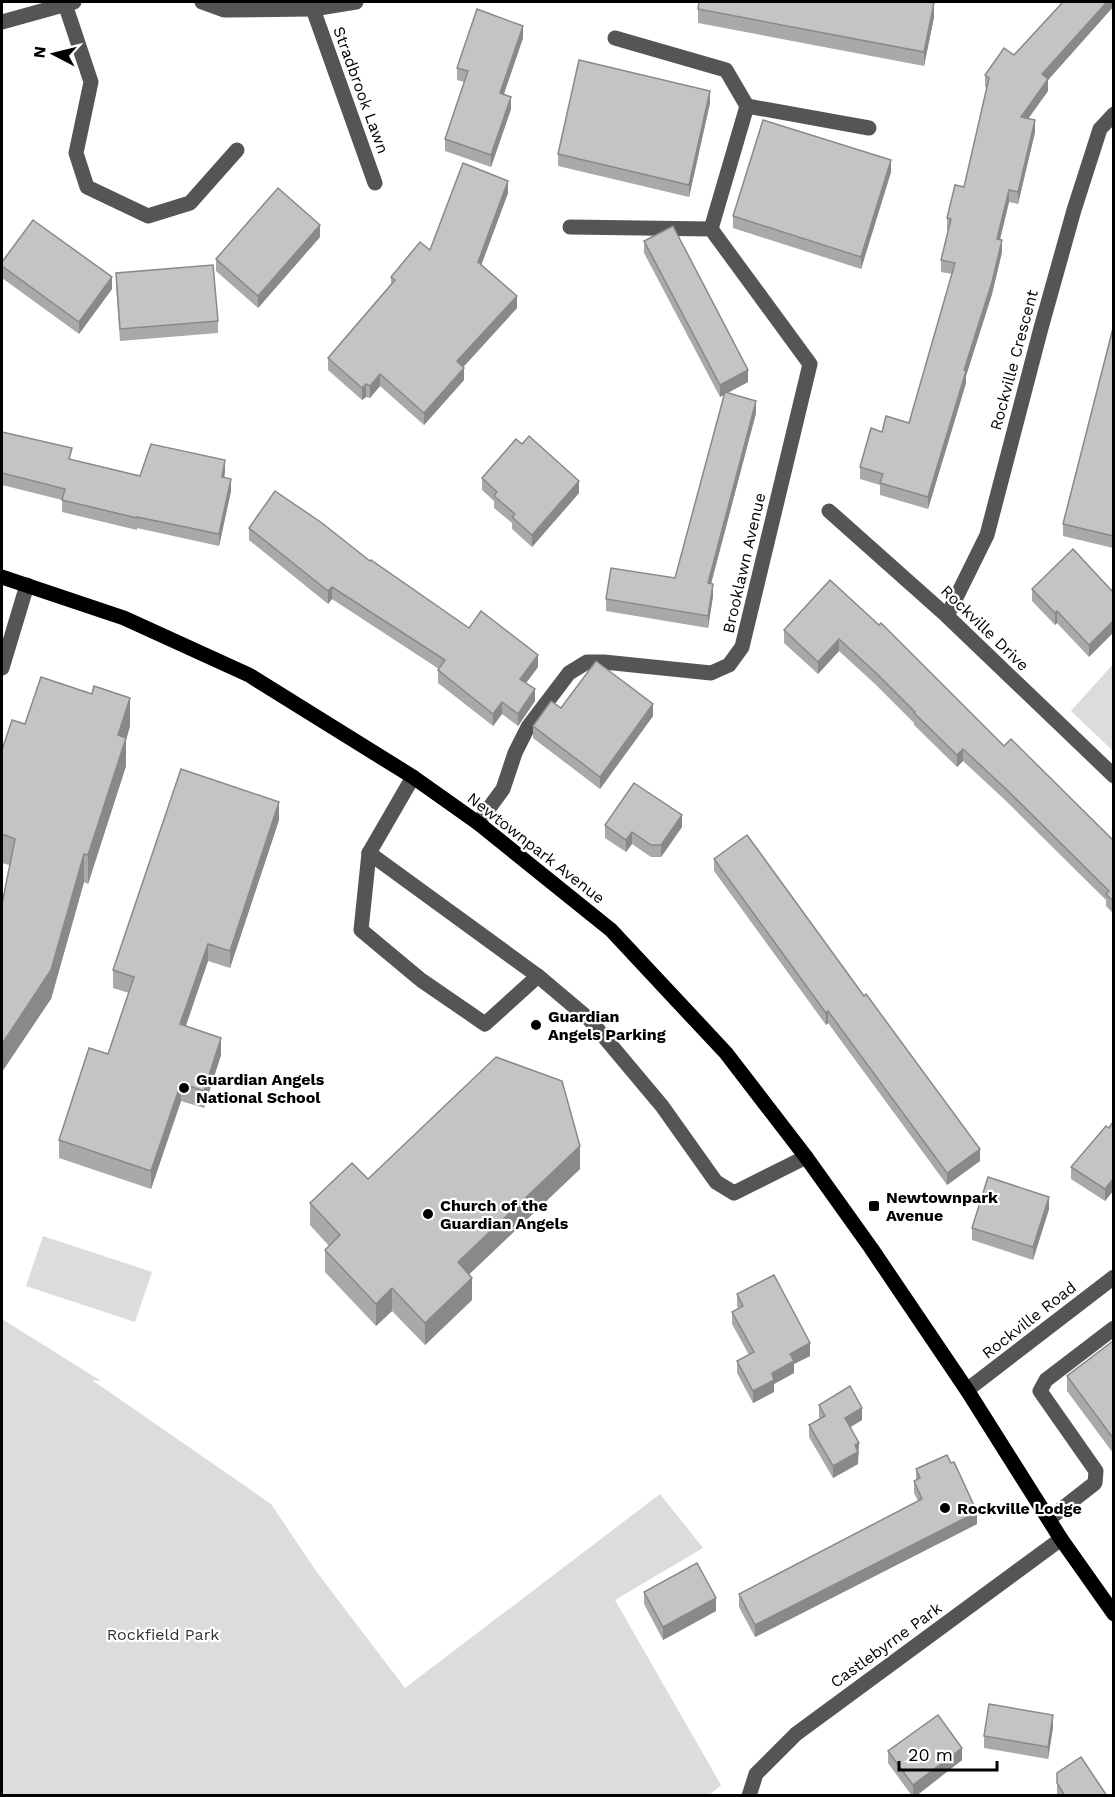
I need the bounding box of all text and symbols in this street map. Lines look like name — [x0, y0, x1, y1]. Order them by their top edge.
north arrow — [24, 24, 84, 84]
street label: Stradbrook Lawn — [329, 24, 393, 156]
text: N — [29, 45, 50, 59]
street label: Rockville Crescent — [986, 287, 1042, 432]
street label: Brooklawn Avenue — [719, 491, 769, 635]
street label: Rockville Drive — [937, 581, 1033, 675]
street label: Newtownpark Avenue — [464, 788, 608, 908]
place label: Guardian Angels Parking — [548, 1007, 666, 1044]
marker: Guardian Angels Parking — [529, 1018, 543, 1032]
place label: Guardian Angels National School — [196, 1070, 325, 1107]
marker: Guardian Angels National School — [177, 1081, 191, 1095]
place label: Newtownpark Avenue — [886, 1188, 998, 1225]
place label: Church of the Guardian Angels — [440, 1196, 569, 1233]
marker: Newtownpark Avenue — [867, 1199, 881, 1213]
marker: Church of the Guardian Angels — [421, 1207, 435, 1221]
street label: Rockville Road — [978, 1277, 1080, 1363]
place label: Rockville Lodge — [957, 1499, 1082, 1518]
marker: Rockville Lodge — [938, 1501, 952, 1515]
street label: Castlebyrne Park — [827, 1598, 945, 1692]
park label: Rockfield Park — [107, 1625, 219, 1644]
scale bar — [899, 1734, 996, 1772]
text: 20 m — [908, 1744, 953, 1765]

